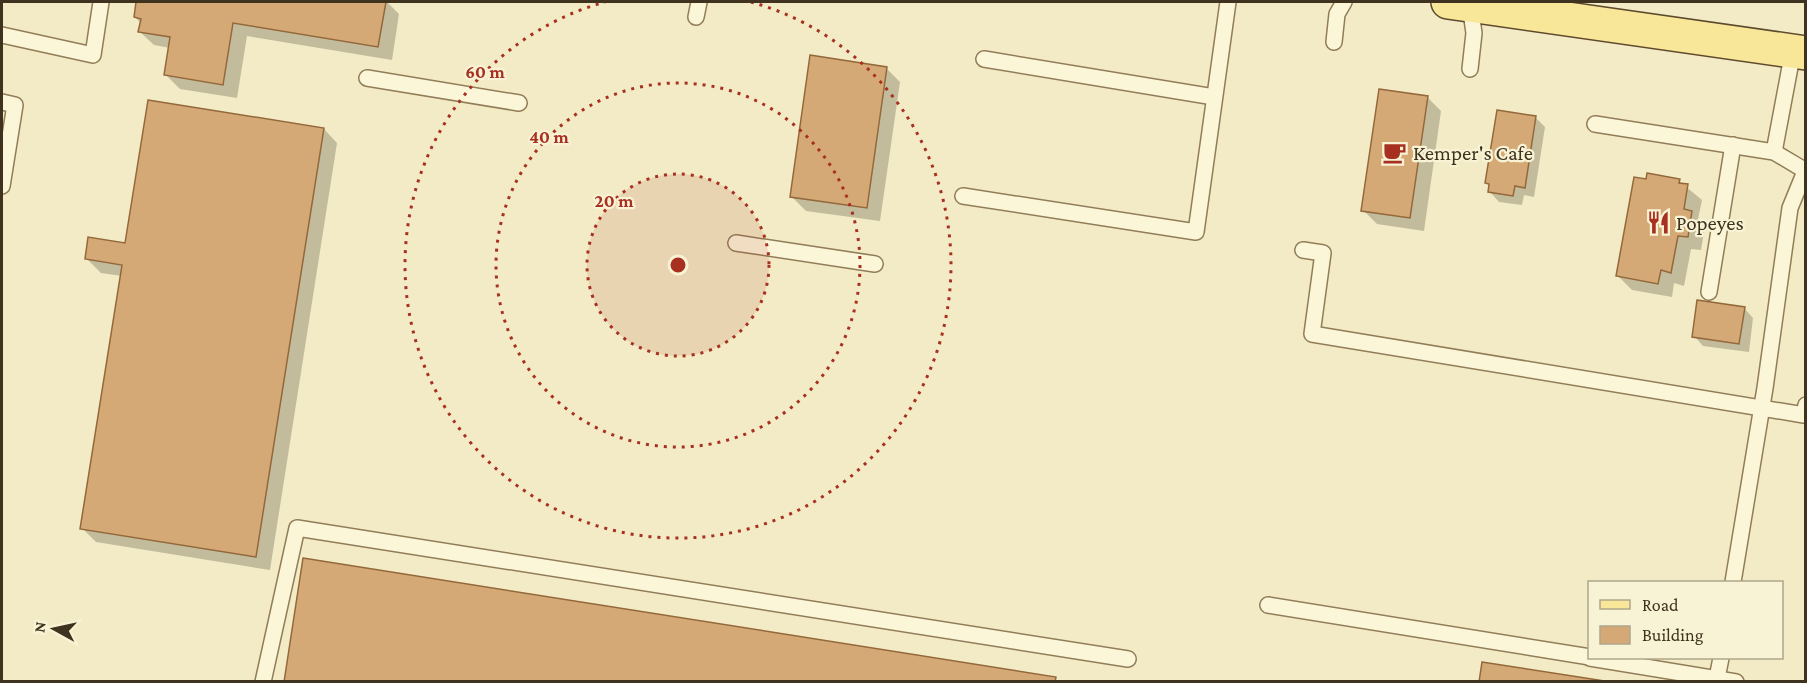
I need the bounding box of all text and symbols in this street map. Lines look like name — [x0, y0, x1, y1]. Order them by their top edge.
text: 60 m — [465, 62, 505, 82]
text: 40 m — [529, 127, 569, 147]
cafe icon: Kemper's Cafe — [1382, 140, 1408, 166]
place label: Kemper's Cafe — [1413, 141, 1533, 165]
text: 20 m — [595, 191, 634, 211]
restaurant icon: Popeyes — [1645, 210, 1671, 236]
place label: Popeyes — [1676, 211, 1744, 235]
centre of rings — [668, 255, 688, 275]
legend — [1588, 581, 1783, 659]
text: Road — [1642, 595, 1679, 615]
north arrow — [24, 599, 84, 659]
text: N — [30, 620, 49, 634]
text: Building — [1642, 625, 1704, 645]

